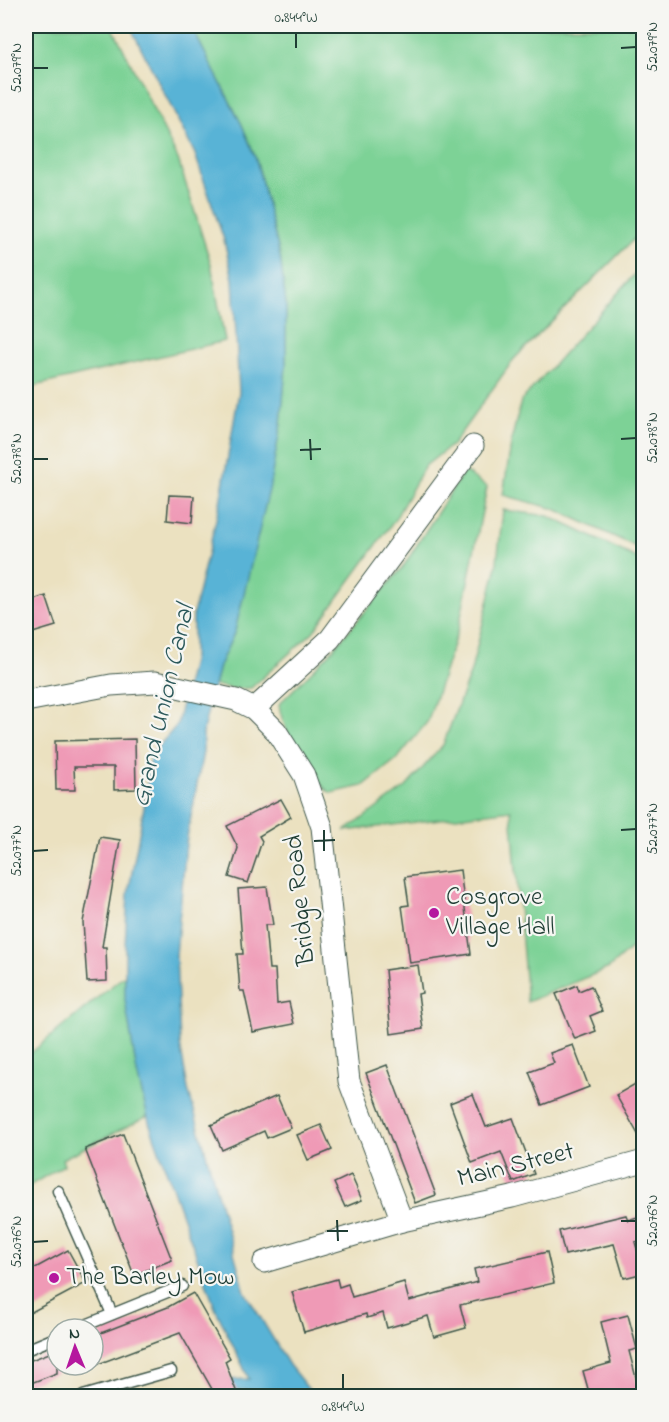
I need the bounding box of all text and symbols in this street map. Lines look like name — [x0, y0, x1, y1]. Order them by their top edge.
text: 0.844°W — [274, 7, 318, 29]
text: 52.079°N — [642, 22, 664, 72]
text: 52.079°N — [6, 43, 28, 93]
text: 52.078°N — [642, 412, 664, 464]
text: 52.078°N — [6, 433, 28, 485]
water label: Grand Union Canal — [122, 598, 207, 811]
text: 52.077°N — [642, 803, 664, 855]
text: 52.077°N — [6, 825, 28, 877]
street label: Bridge Road — [275, 832, 327, 968]
place label: Cosgrove Village Hall — [445, 879, 555, 947]
marker: Cosgrove Village Hall — [427, 906, 441, 920]
street label: Main Street — [454, 1133, 579, 1199]
text: 52.076°N — [642, 1195, 664, 1247]
text: 52.076°N — [6, 1216, 28, 1268]
place label: The Barley Mow — [66, 1259, 234, 1297]
marker: The Barley Mow — [47, 1271, 61, 1285]
north arrow — [45, 1317, 105, 1377]
text: N — [69, 1322, 81, 1346]
text: 0.844°W — [321, 1396, 365, 1418]

